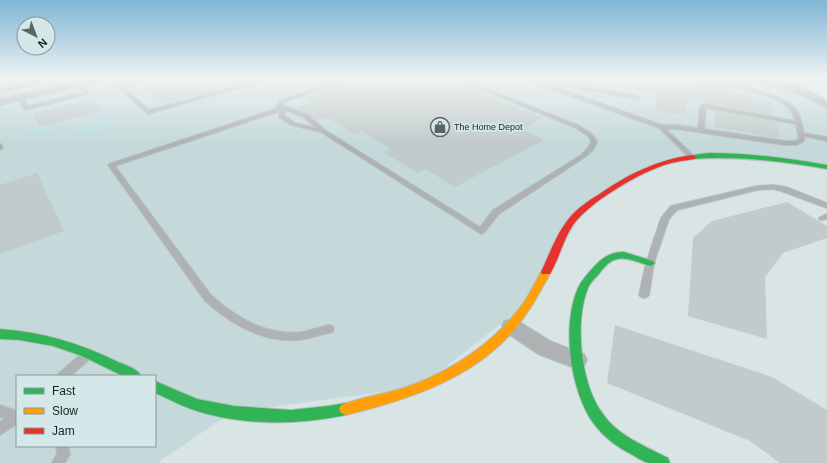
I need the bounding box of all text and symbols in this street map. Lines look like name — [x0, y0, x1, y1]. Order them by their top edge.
north arrow — [16, 16, 56, 56]
text: N — [36, 36, 50, 51]
shop icon: The Home Depot — [429, 116, 451, 138]
place label: The Home Depot — [454, 122, 523, 132]
legend — [16, 375, 156, 447]
text: Fast — [52, 384, 76, 398]
text: Slow — [52, 404, 78, 418]
text: Jam — [52, 424, 75, 438]

